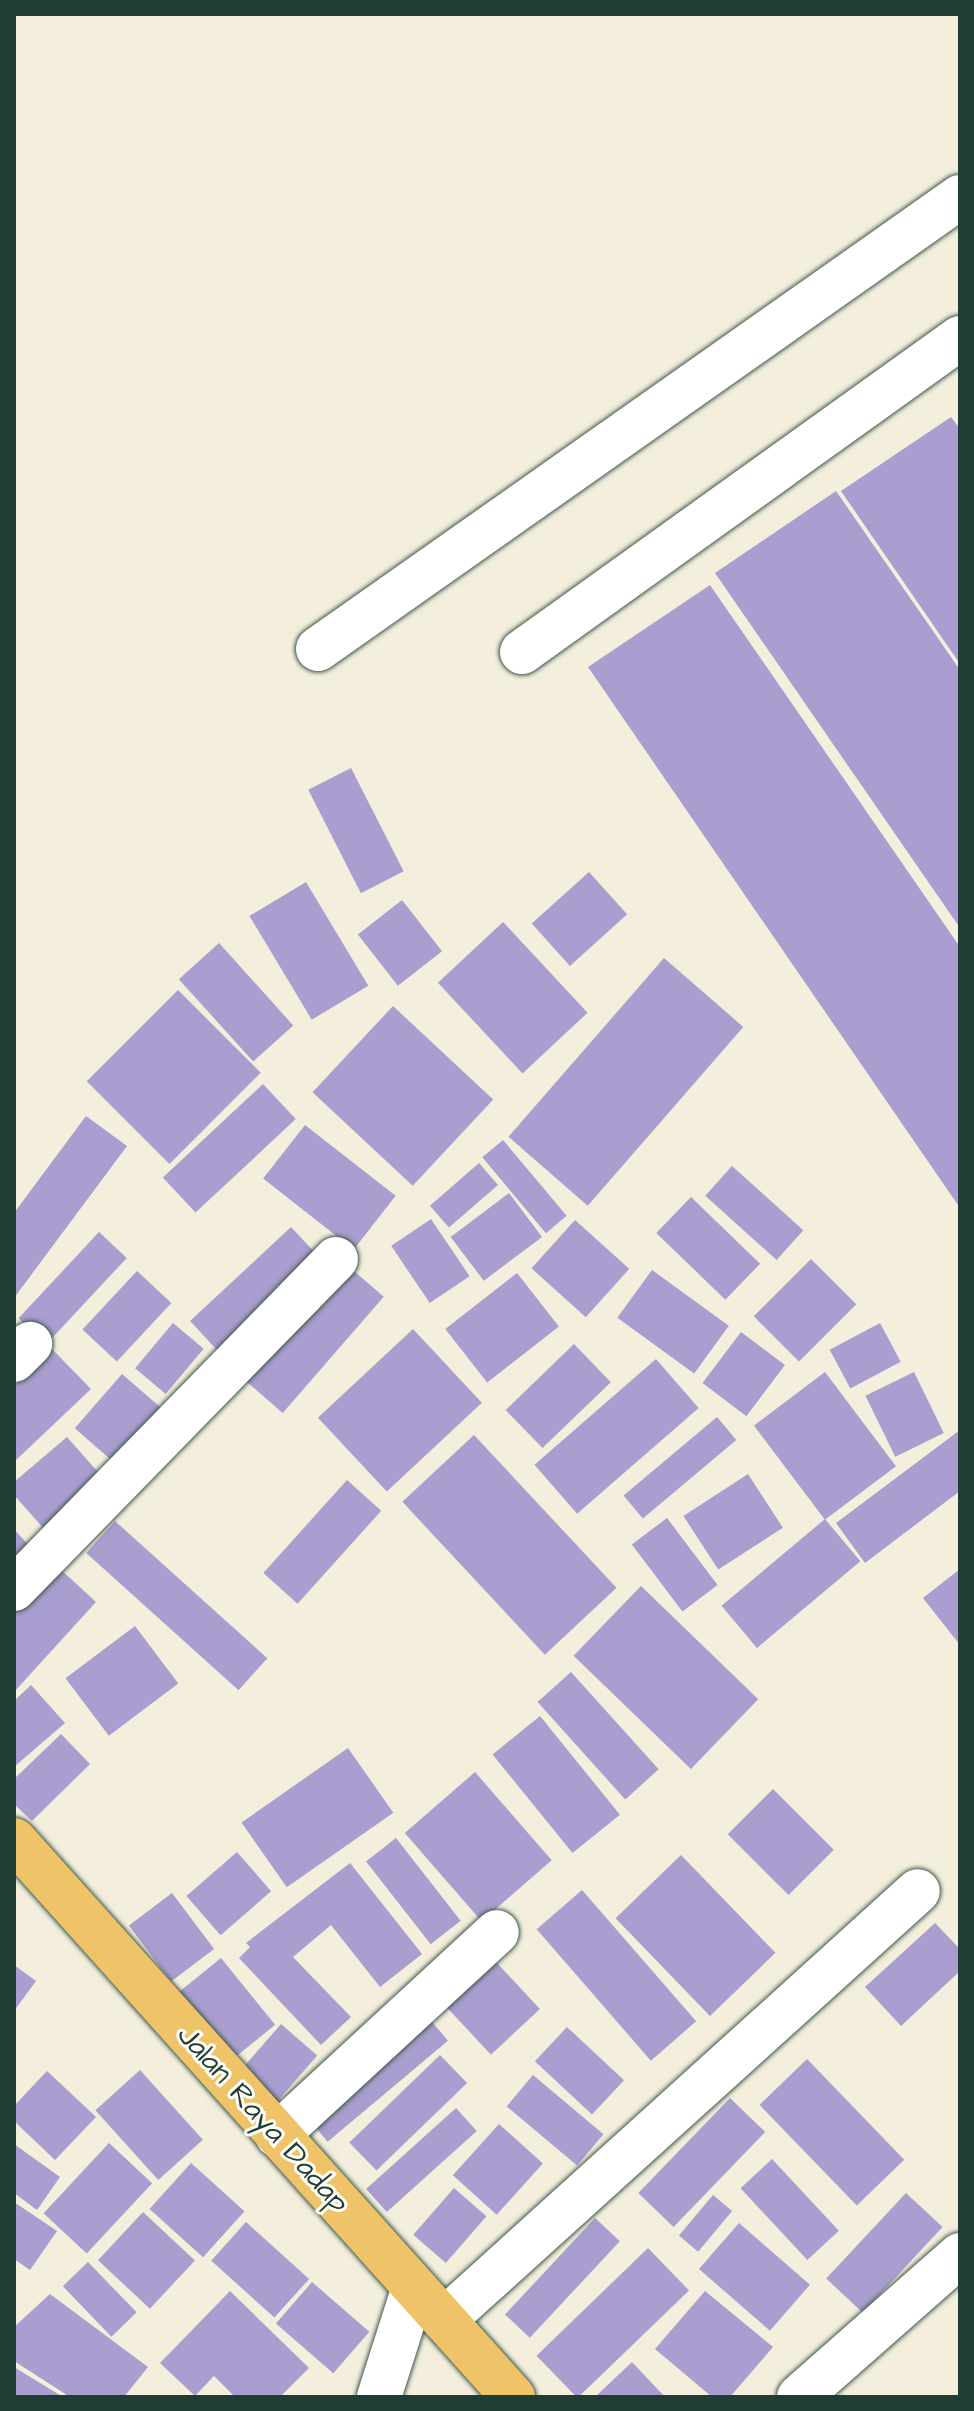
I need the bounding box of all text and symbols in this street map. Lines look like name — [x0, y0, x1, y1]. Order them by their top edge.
street label: Jalan Raya Dadap — [169, 2018, 357, 2220]

